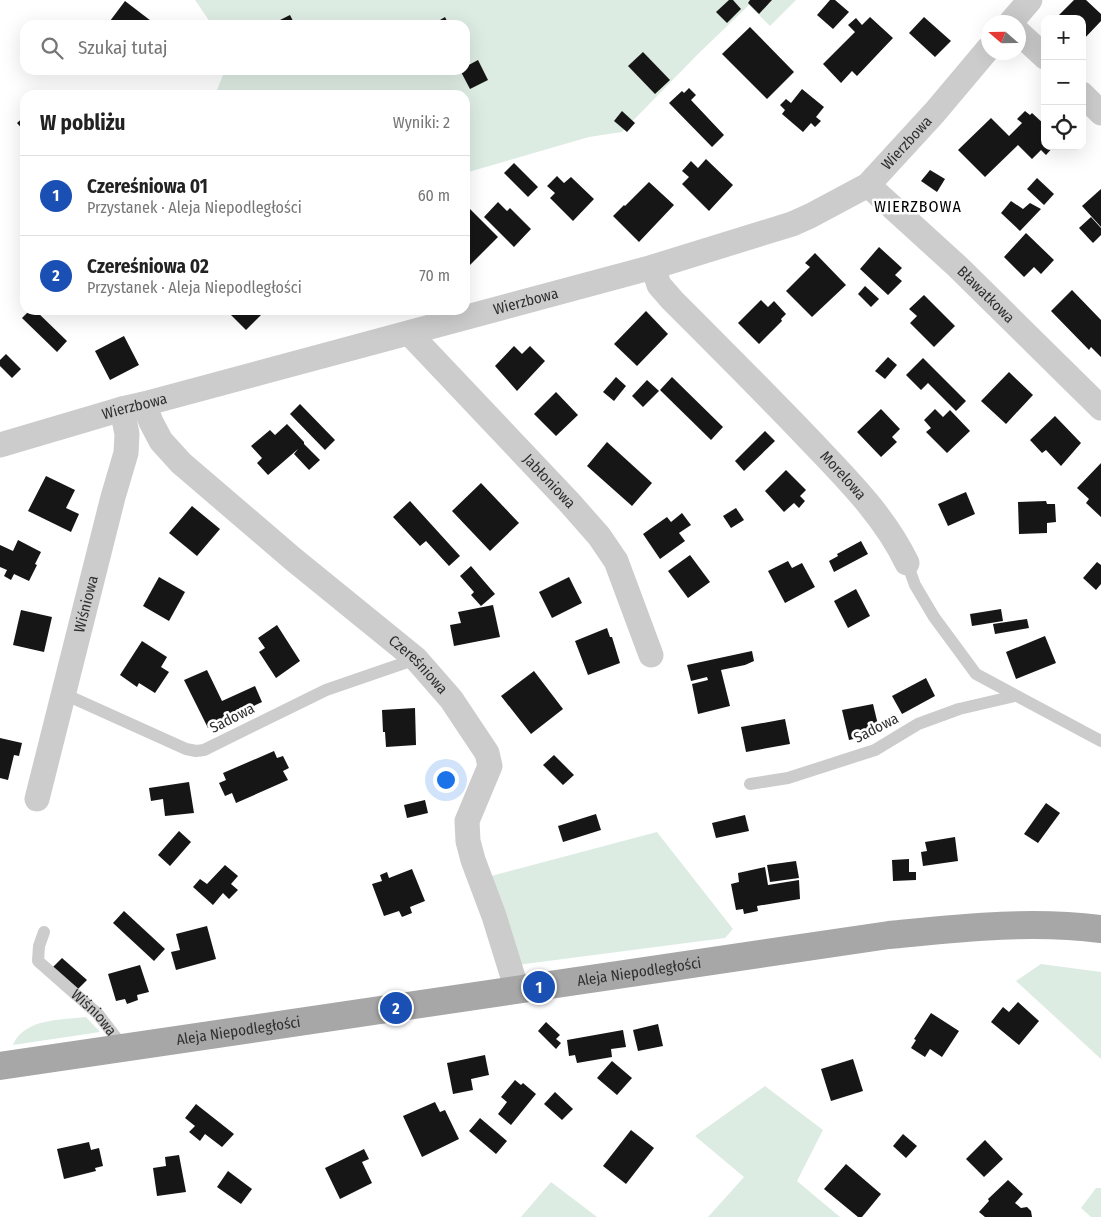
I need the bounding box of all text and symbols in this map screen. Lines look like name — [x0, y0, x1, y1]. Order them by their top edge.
north arrow — [981, 15, 1026, 60]
map controls — [1041, 15, 1086, 150]
button: + — [1041, 15, 1086, 60]
search box — [20, 20, 470, 75]
icon: search — [38, 34, 66, 62]
text: Szukaj tutaj — [78, 36, 168, 59]
button: − — [1041, 60, 1086, 105]
button: locate — [1041, 105, 1086, 150]
text: W pobliżu — [40, 110, 125, 136]
street label: Wierzbowa — [878, 112, 936, 173]
text: Wyniki: 2 — [393, 113, 450, 132]
text: Czereśniowa 01 — [87, 175, 208, 198]
text: 1 — [53, 186, 59, 205]
text: 60 m — [418, 186, 450, 205]
district label: WIERZBOWA — [874, 197, 962, 216]
text: Przystanek · Aleja Niepodległości — [87, 198, 302, 217]
text: Czereśniowa 02 — [87, 255, 209, 278]
street label: Bławatkowa — [954, 262, 1018, 327]
text: 2 — [52, 266, 60, 285]
text: 70 m — [419, 266, 450, 285]
text: Przystanek · Aleja Niepodległości — [87, 278, 302, 297]
street label: Wierzbowa — [491, 284, 560, 319]
street label: Wierzbowa — [100, 389, 169, 423]
street label: Morelowa — [816, 447, 870, 503]
street label: Jabłoniowa — [519, 450, 579, 512]
street label: Wiśniowa — [70, 574, 102, 634]
street label: Czereśniowa — [385, 631, 451, 698]
street label: Sadowa — [207, 699, 257, 737]
street label: Sadowa — [851, 709, 901, 747]
your location — [433, 767, 459, 793]
street label: Aleja Niepodległości — [576, 954, 702, 990]
pin: 1 — [523, 968, 555, 1006]
street label: Wiśniowa — [67, 985, 120, 1039]
pin: 2 — [380, 989, 412, 1027]
street label: Aleja Niepodległości — [175, 1013, 302, 1049]

